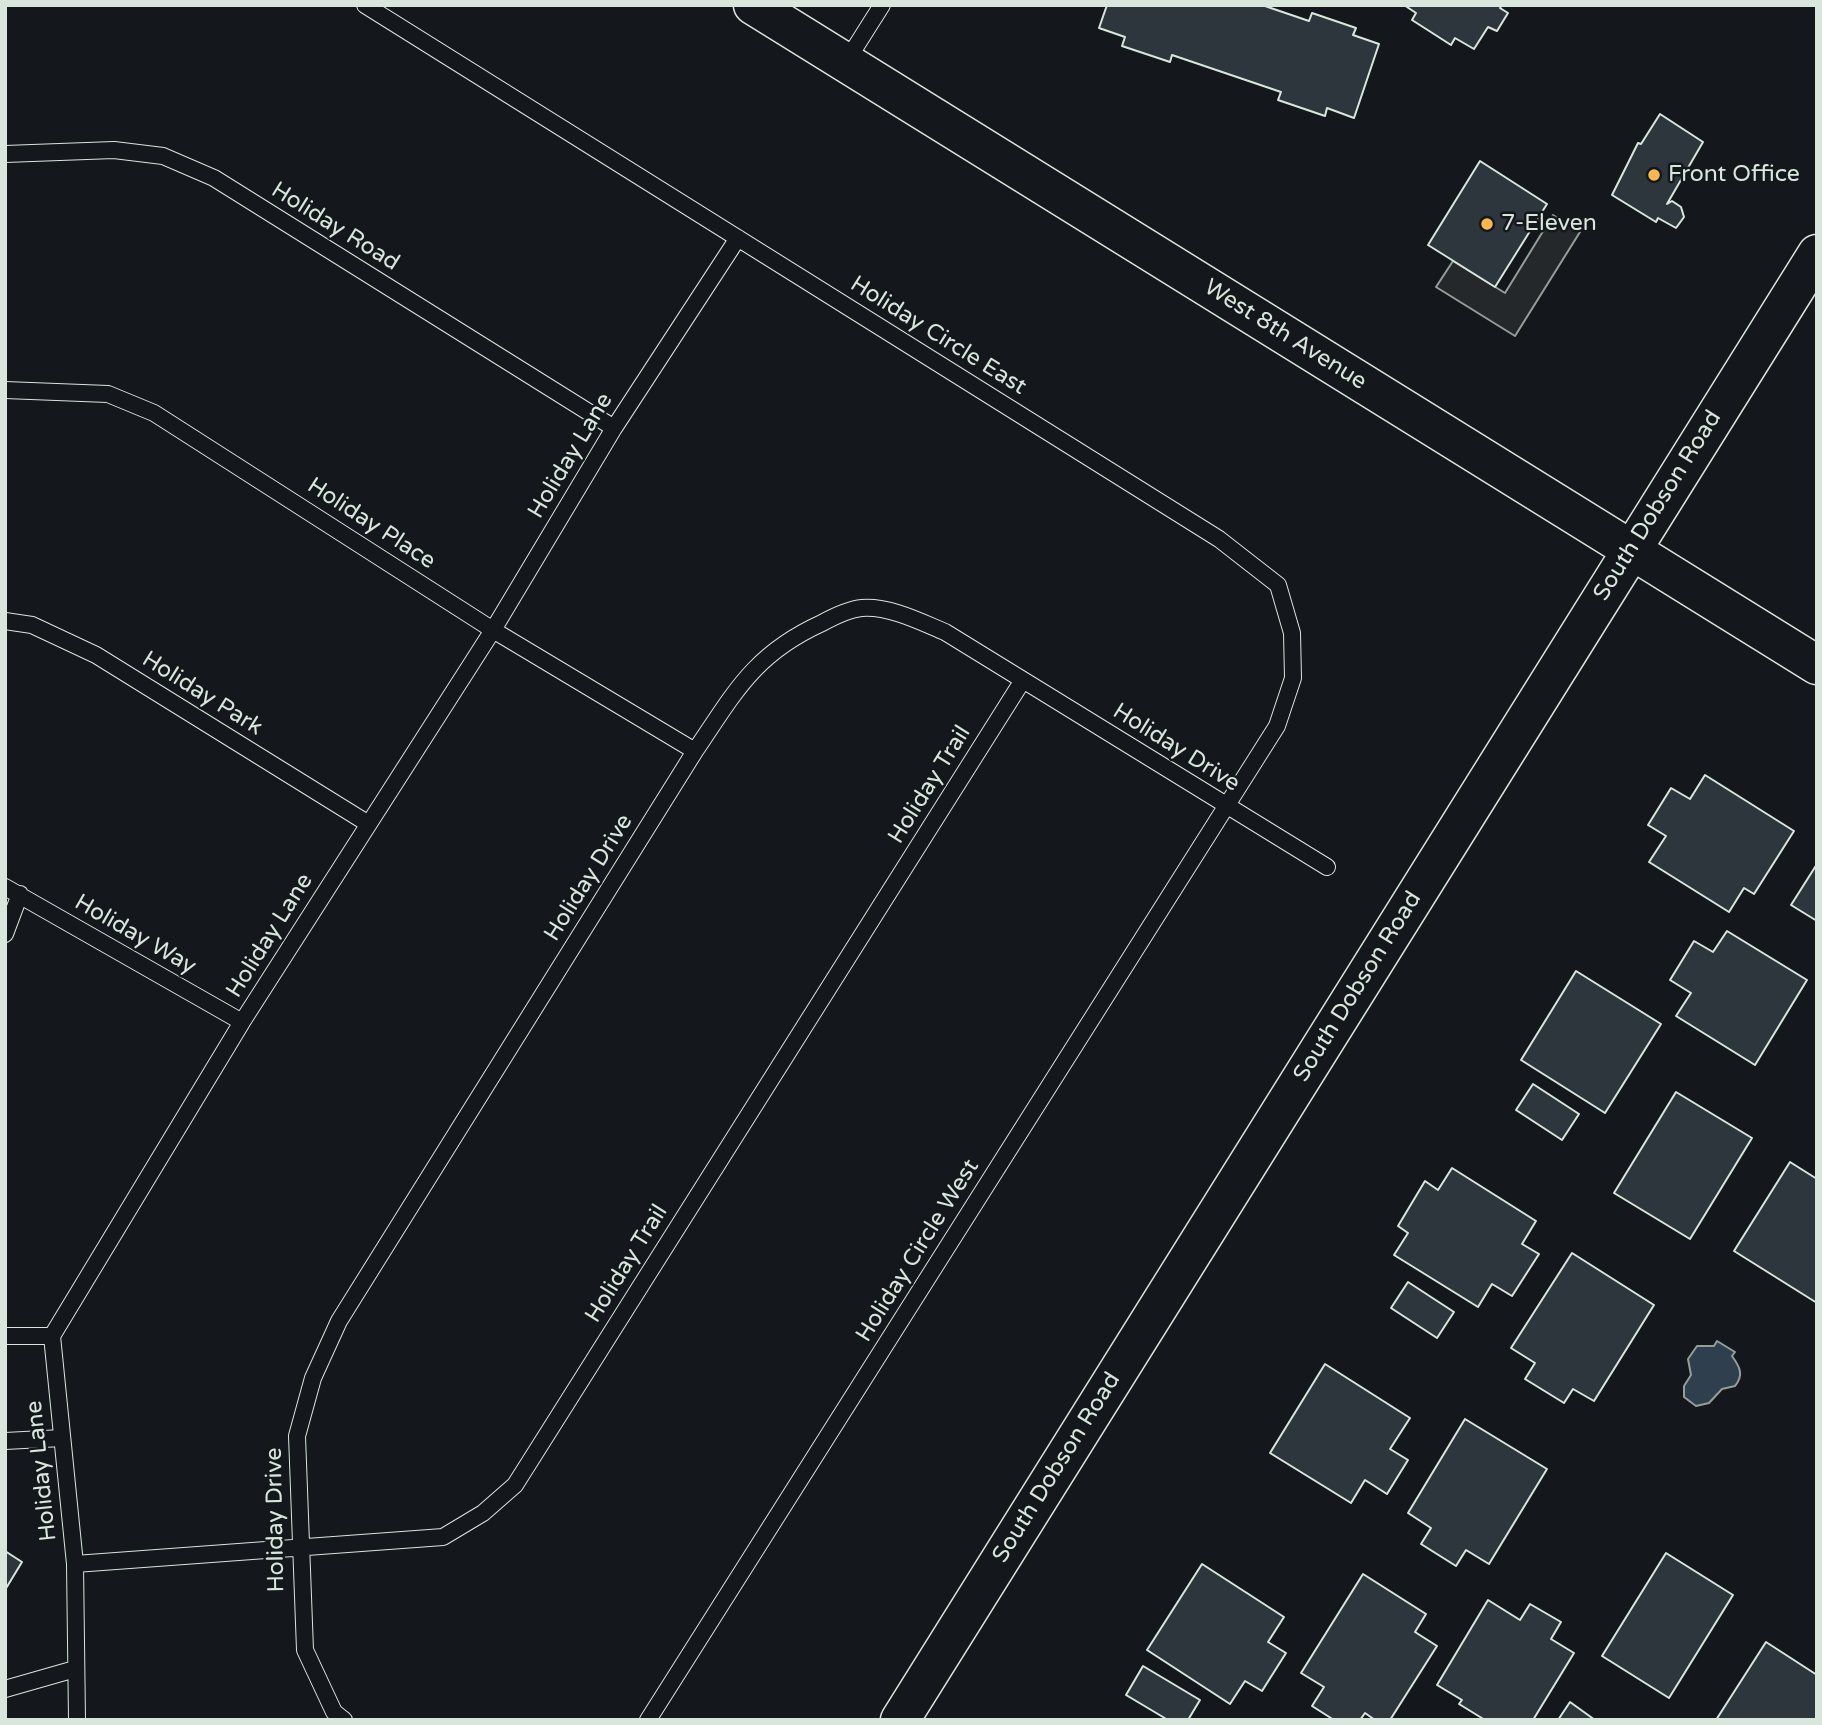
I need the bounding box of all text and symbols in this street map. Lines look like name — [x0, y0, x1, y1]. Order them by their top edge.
place label: Front Office — [1668, 161, 1800, 189]
marker: Front Office — [1646, 167, 1662, 183]
street label: Holiday Road — [266, 177, 404, 277]
place label: 7-Eleven — [1501, 210, 1597, 238]
marker: 7-Eleven — [1479, 216, 1495, 232]
street label: Holiday Circle East — [845, 271, 1031, 401]
street label: West 8th Avenue — [1199, 274, 1371, 396]
street label: Holiday Lane — [523, 388, 619, 524]
street label: South Dobson Road — [1588, 406, 1728, 606]
street label: Holiday Place — [302, 472, 440, 576]
street label: Holiday Park — [137, 646, 267, 742]
street label: Holiday Drive — [1107, 698, 1245, 798]
street label: Holiday Trail — [883, 721, 977, 849]
street label: Holiday Drive — [539, 809, 639, 947]
street label: Holiday Lane — [221, 869, 319, 1003]
street label: South Dobson Road — [1288, 887, 1428, 1087]
street label: Holiday Way — [69, 889, 201, 981]
street label: Holiday Circle West — [851, 1155, 985, 1347]
street label: Holiday Trail — [580, 1200, 674, 1328]
street label: South Dobson Road — [987, 1368, 1127, 1568]
street label: Holiday Lane — [21, 1399, 63, 1543]
street label: Holiday Drive — [261, 1447, 291, 1593]

